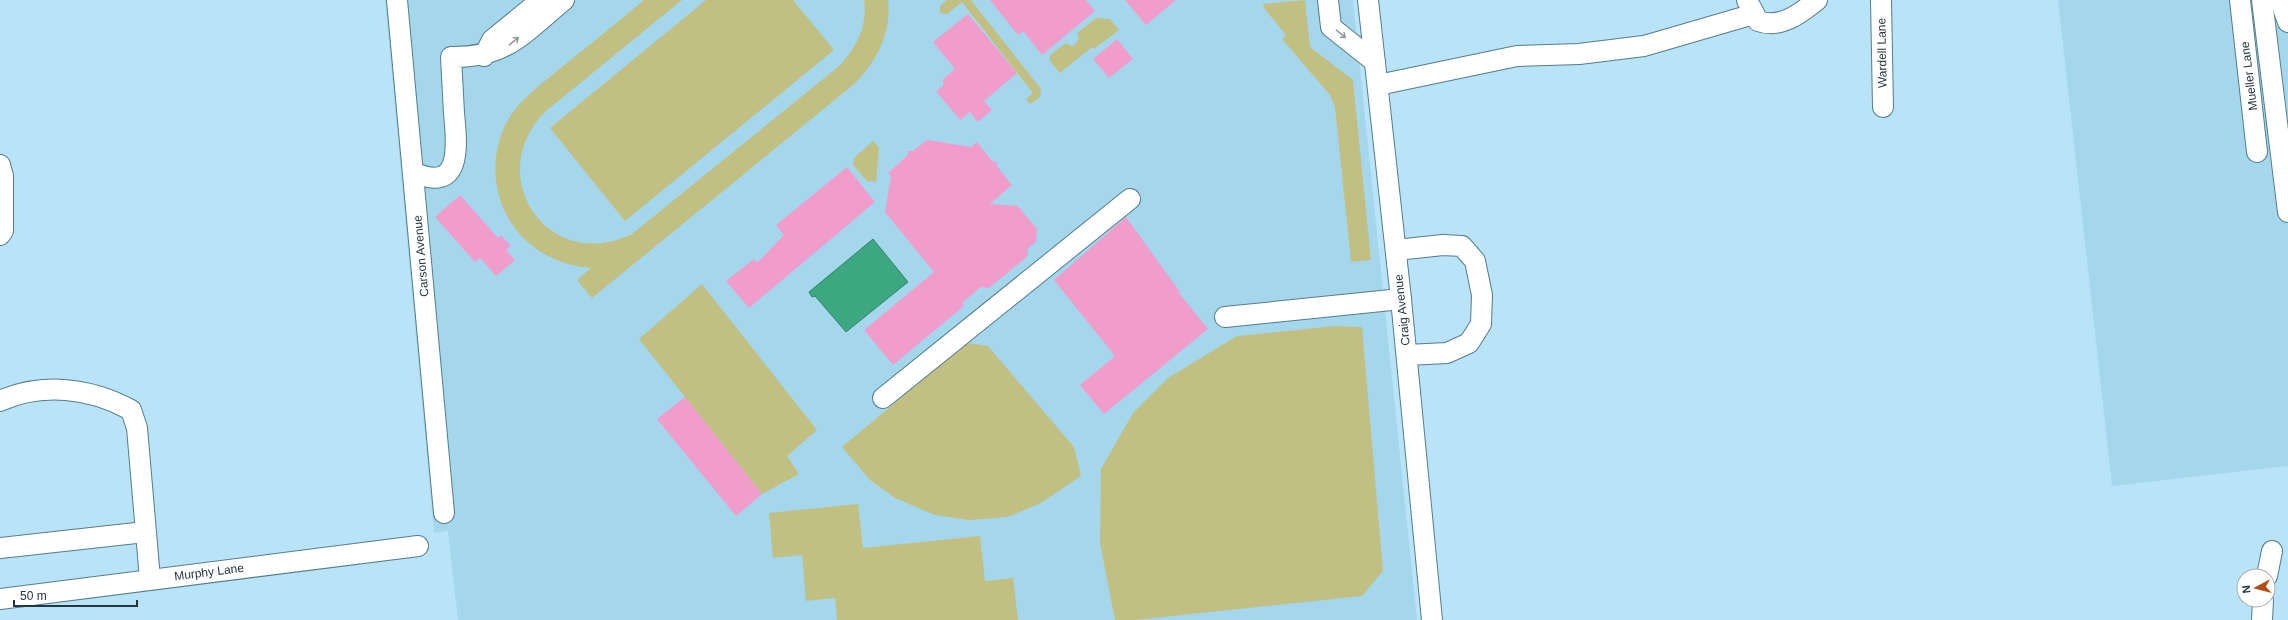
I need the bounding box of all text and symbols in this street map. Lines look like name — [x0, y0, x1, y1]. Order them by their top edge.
street label: Wardell Lane — [1874, 17, 1890, 88]
one-way arrow — [1335, 30, 1346, 39]
one-way arrow — [508, 37, 519, 45]
street label: Mueller Lane — [2238, 40, 2260, 111]
street label: Carson Avenue — [410, 214, 432, 297]
street label: Craig Avenue — [1391, 273, 1413, 346]
street label: Murphy Lane — [173, 561, 245, 583]
north arrow — [2236, 568, 2276, 608]
scale bar — [14, 582, 137, 608]
text: N — [2240, 584, 2253, 594]
text: 50 m — [20, 589, 47, 603]

